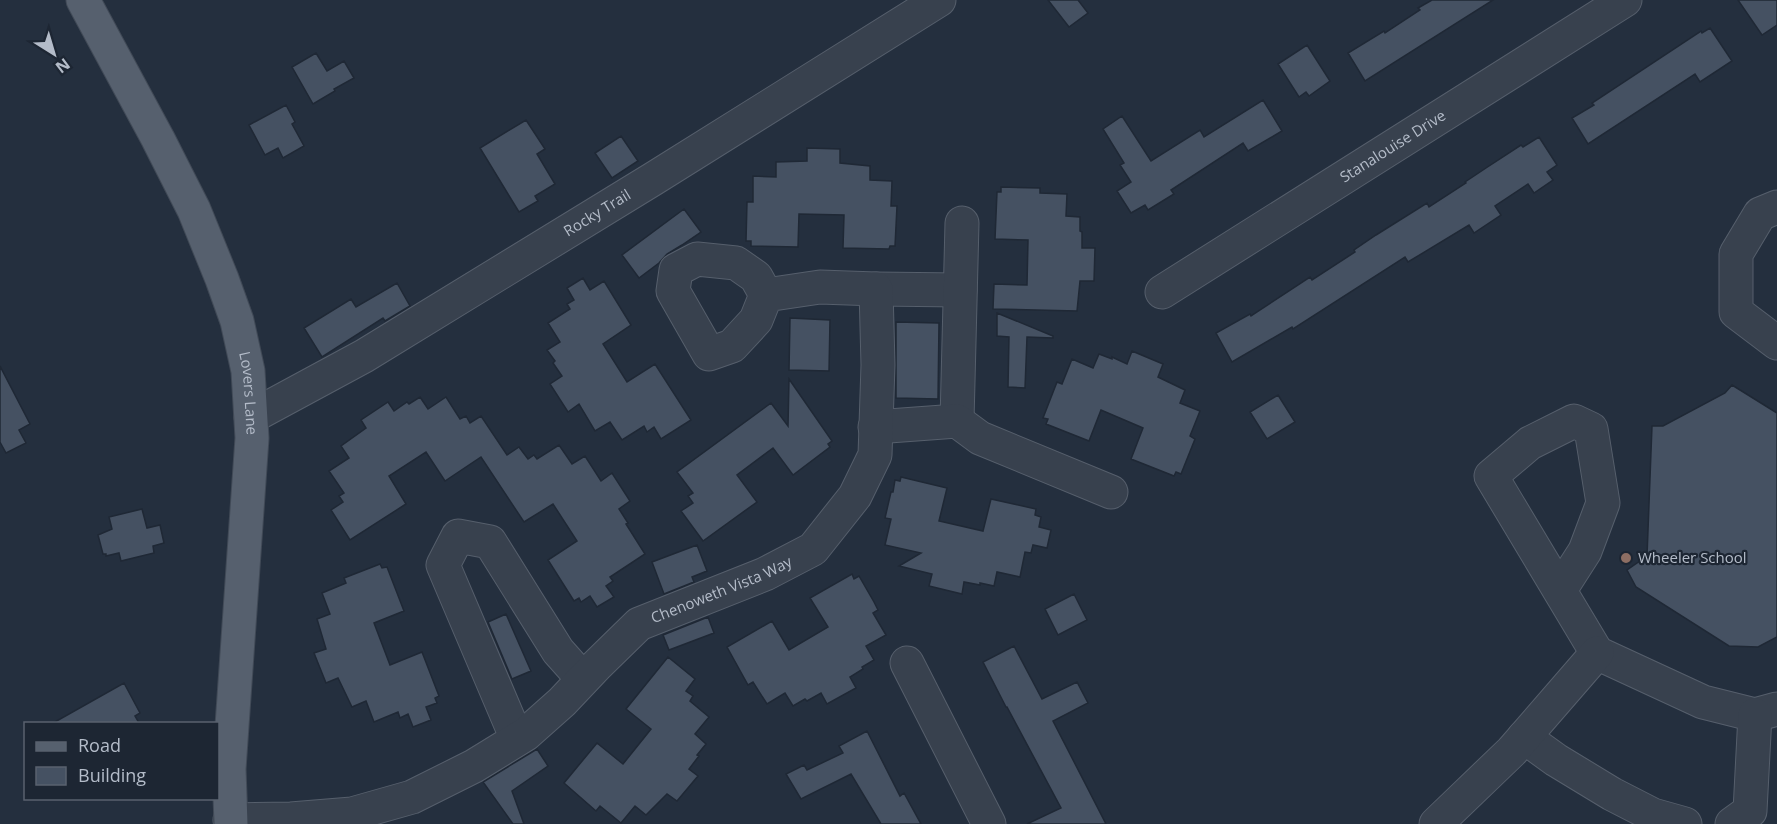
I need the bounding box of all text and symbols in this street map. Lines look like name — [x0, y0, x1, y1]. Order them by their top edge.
north arrow — [24, 24, 84, 84]
text: N — [51, 53, 75, 79]
street label: Stanalouise Drive — [1336, 105, 1449, 186]
street label: Rocky Trail — [560, 184, 634, 240]
street label: Lovers Lane — [235, 349, 263, 436]
place label: Wheeler School — [1638, 547, 1747, 567]
street label: Chenoweth Vista Way — [648, 551, 796, 627]
marker: Wheeler School — [1619, 551, 1633, 565]
legend — [24, 722, 219, 800]
text: Road — [78, 733, 121, 757]
text: Building — [78, 763, 146, 787]

